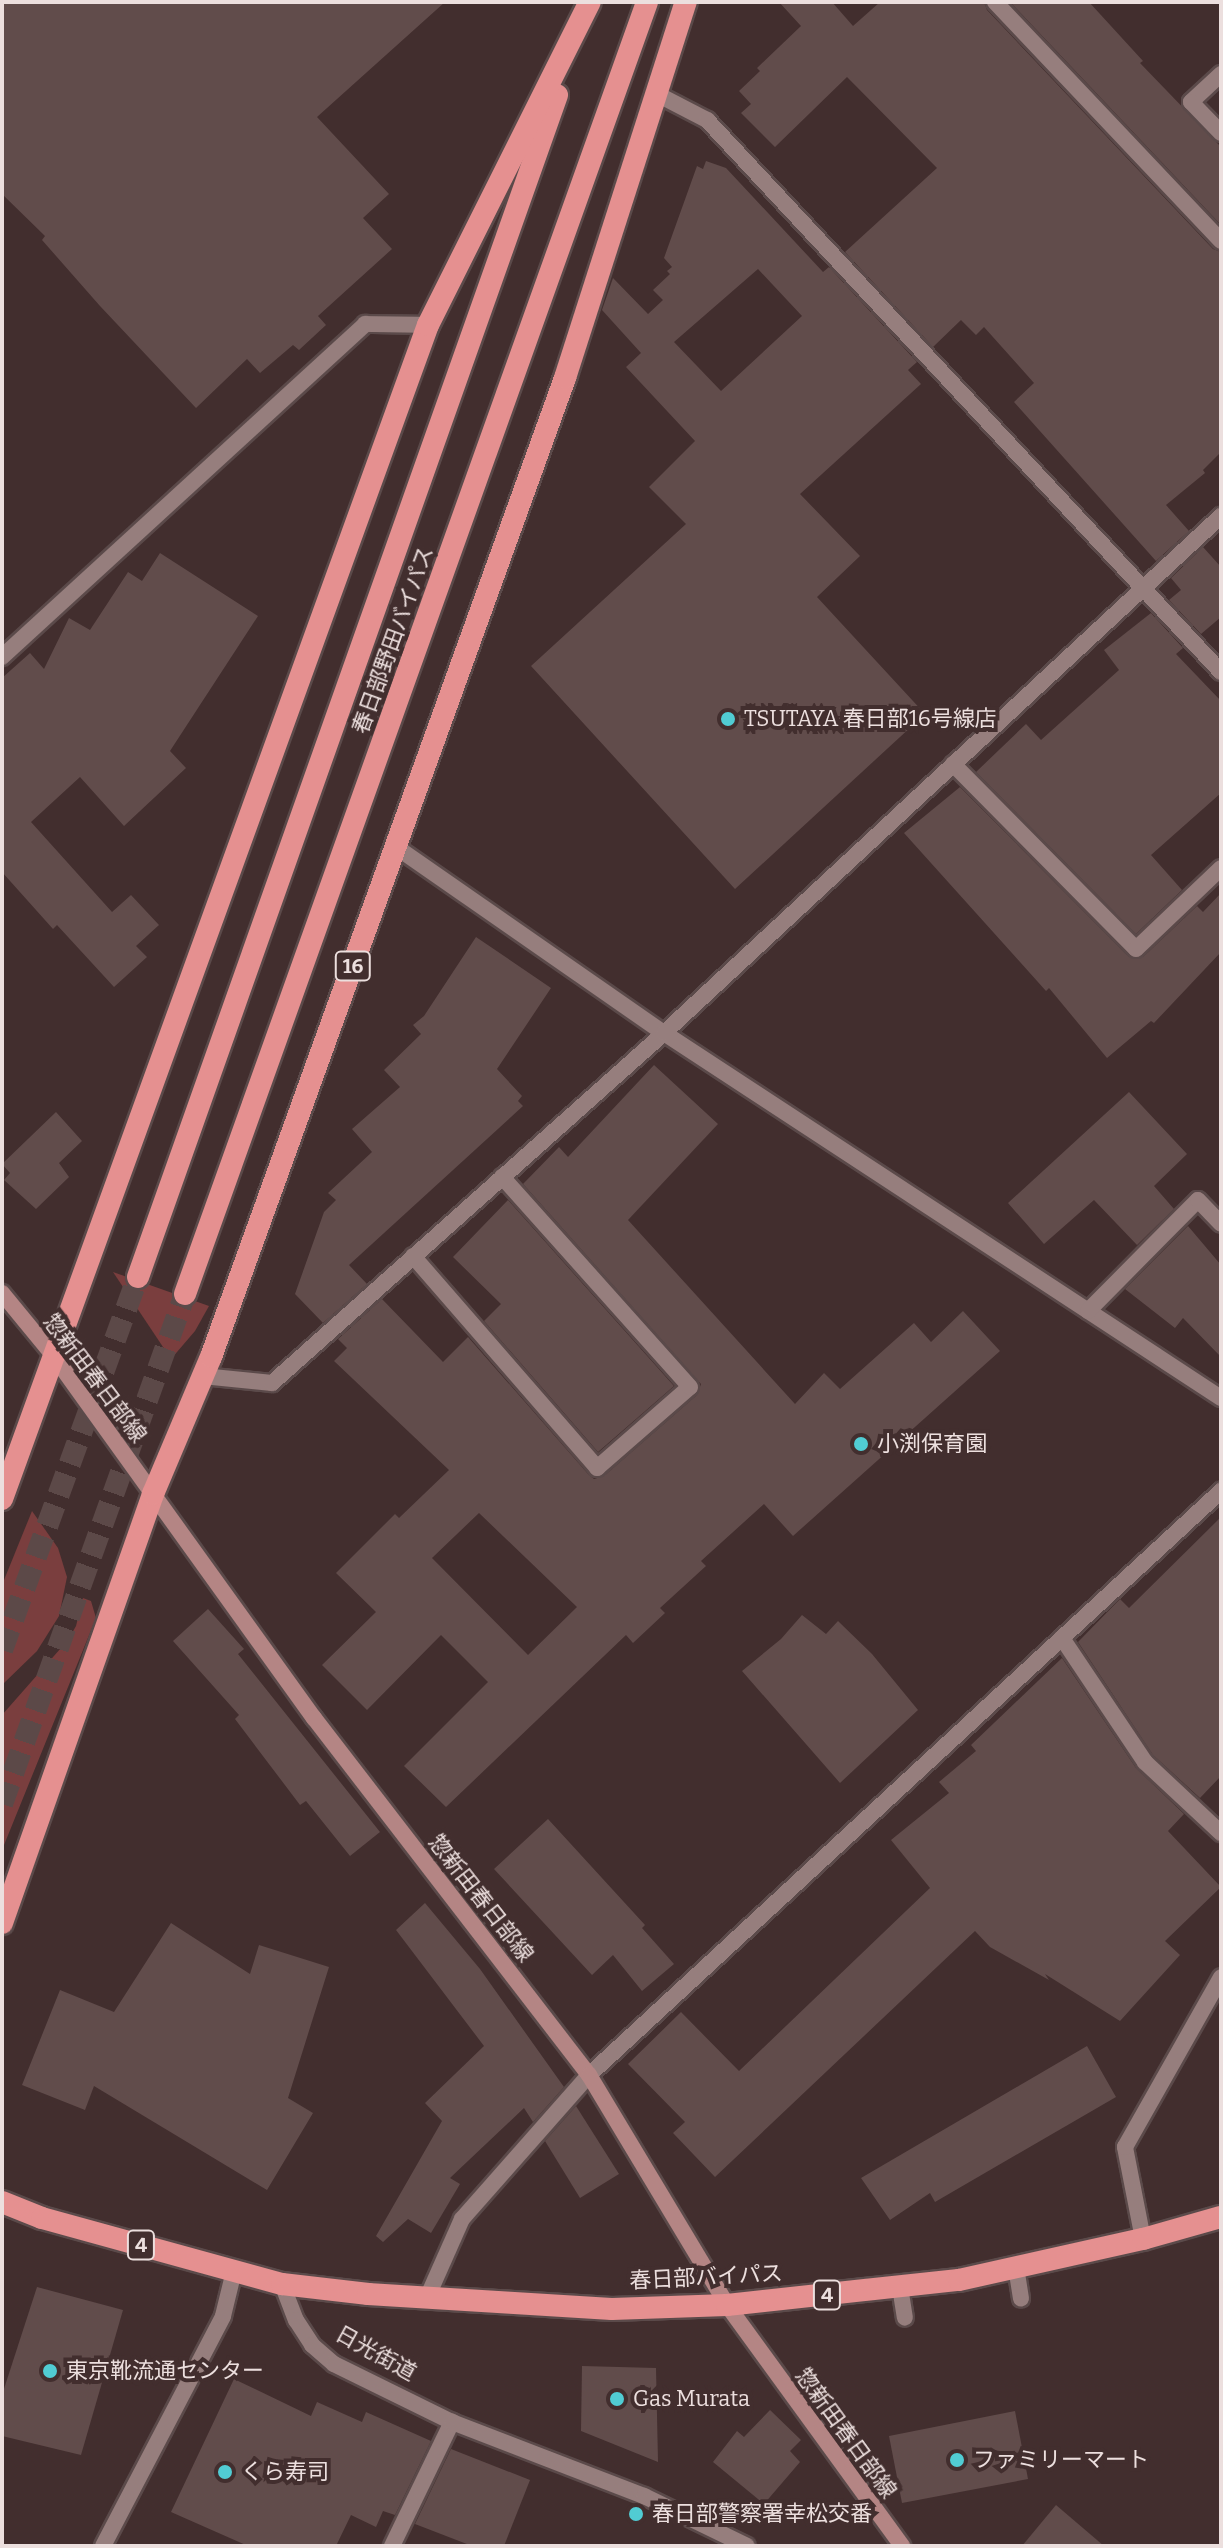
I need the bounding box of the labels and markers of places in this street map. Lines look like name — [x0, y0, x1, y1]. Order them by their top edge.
place label: TSUTAYA 春日部16号線店 — [744, 706, 997, 732]
marker: TSUTAYA 春日部16号線店 — [719, 710, 737, 728]
place label: 小渕保育園 — [877, 1431, 987, 1457]
marker: 小渕保育園 — [852, 1435, 870, 1453]
place label: 東京靴流通センター — [66, 2358, 264, 2384]
marker: 東京靴流通センター — [41, 2362, 59, 2380]
place label: Gas Murata — [633, 2386, 750, 2412]
marker: Gas Murata — [608, 2390, 626, 2408]
place label: ファミリーマート — [973, 2447, 1149, 2473]
marker: ファミリーマート — [948, 2451, 966, 2469]
place label: くら寿司 — [241, 2459, 329, 2485]
marker: くら寿司 — [216, 2463, 234, 2481]
place label: 春日部警察署幸松交番 — [652, 2501, 872, 2527]
marker: 春日部警察署幸松交番 — [627, 2505, 645, 2523]

